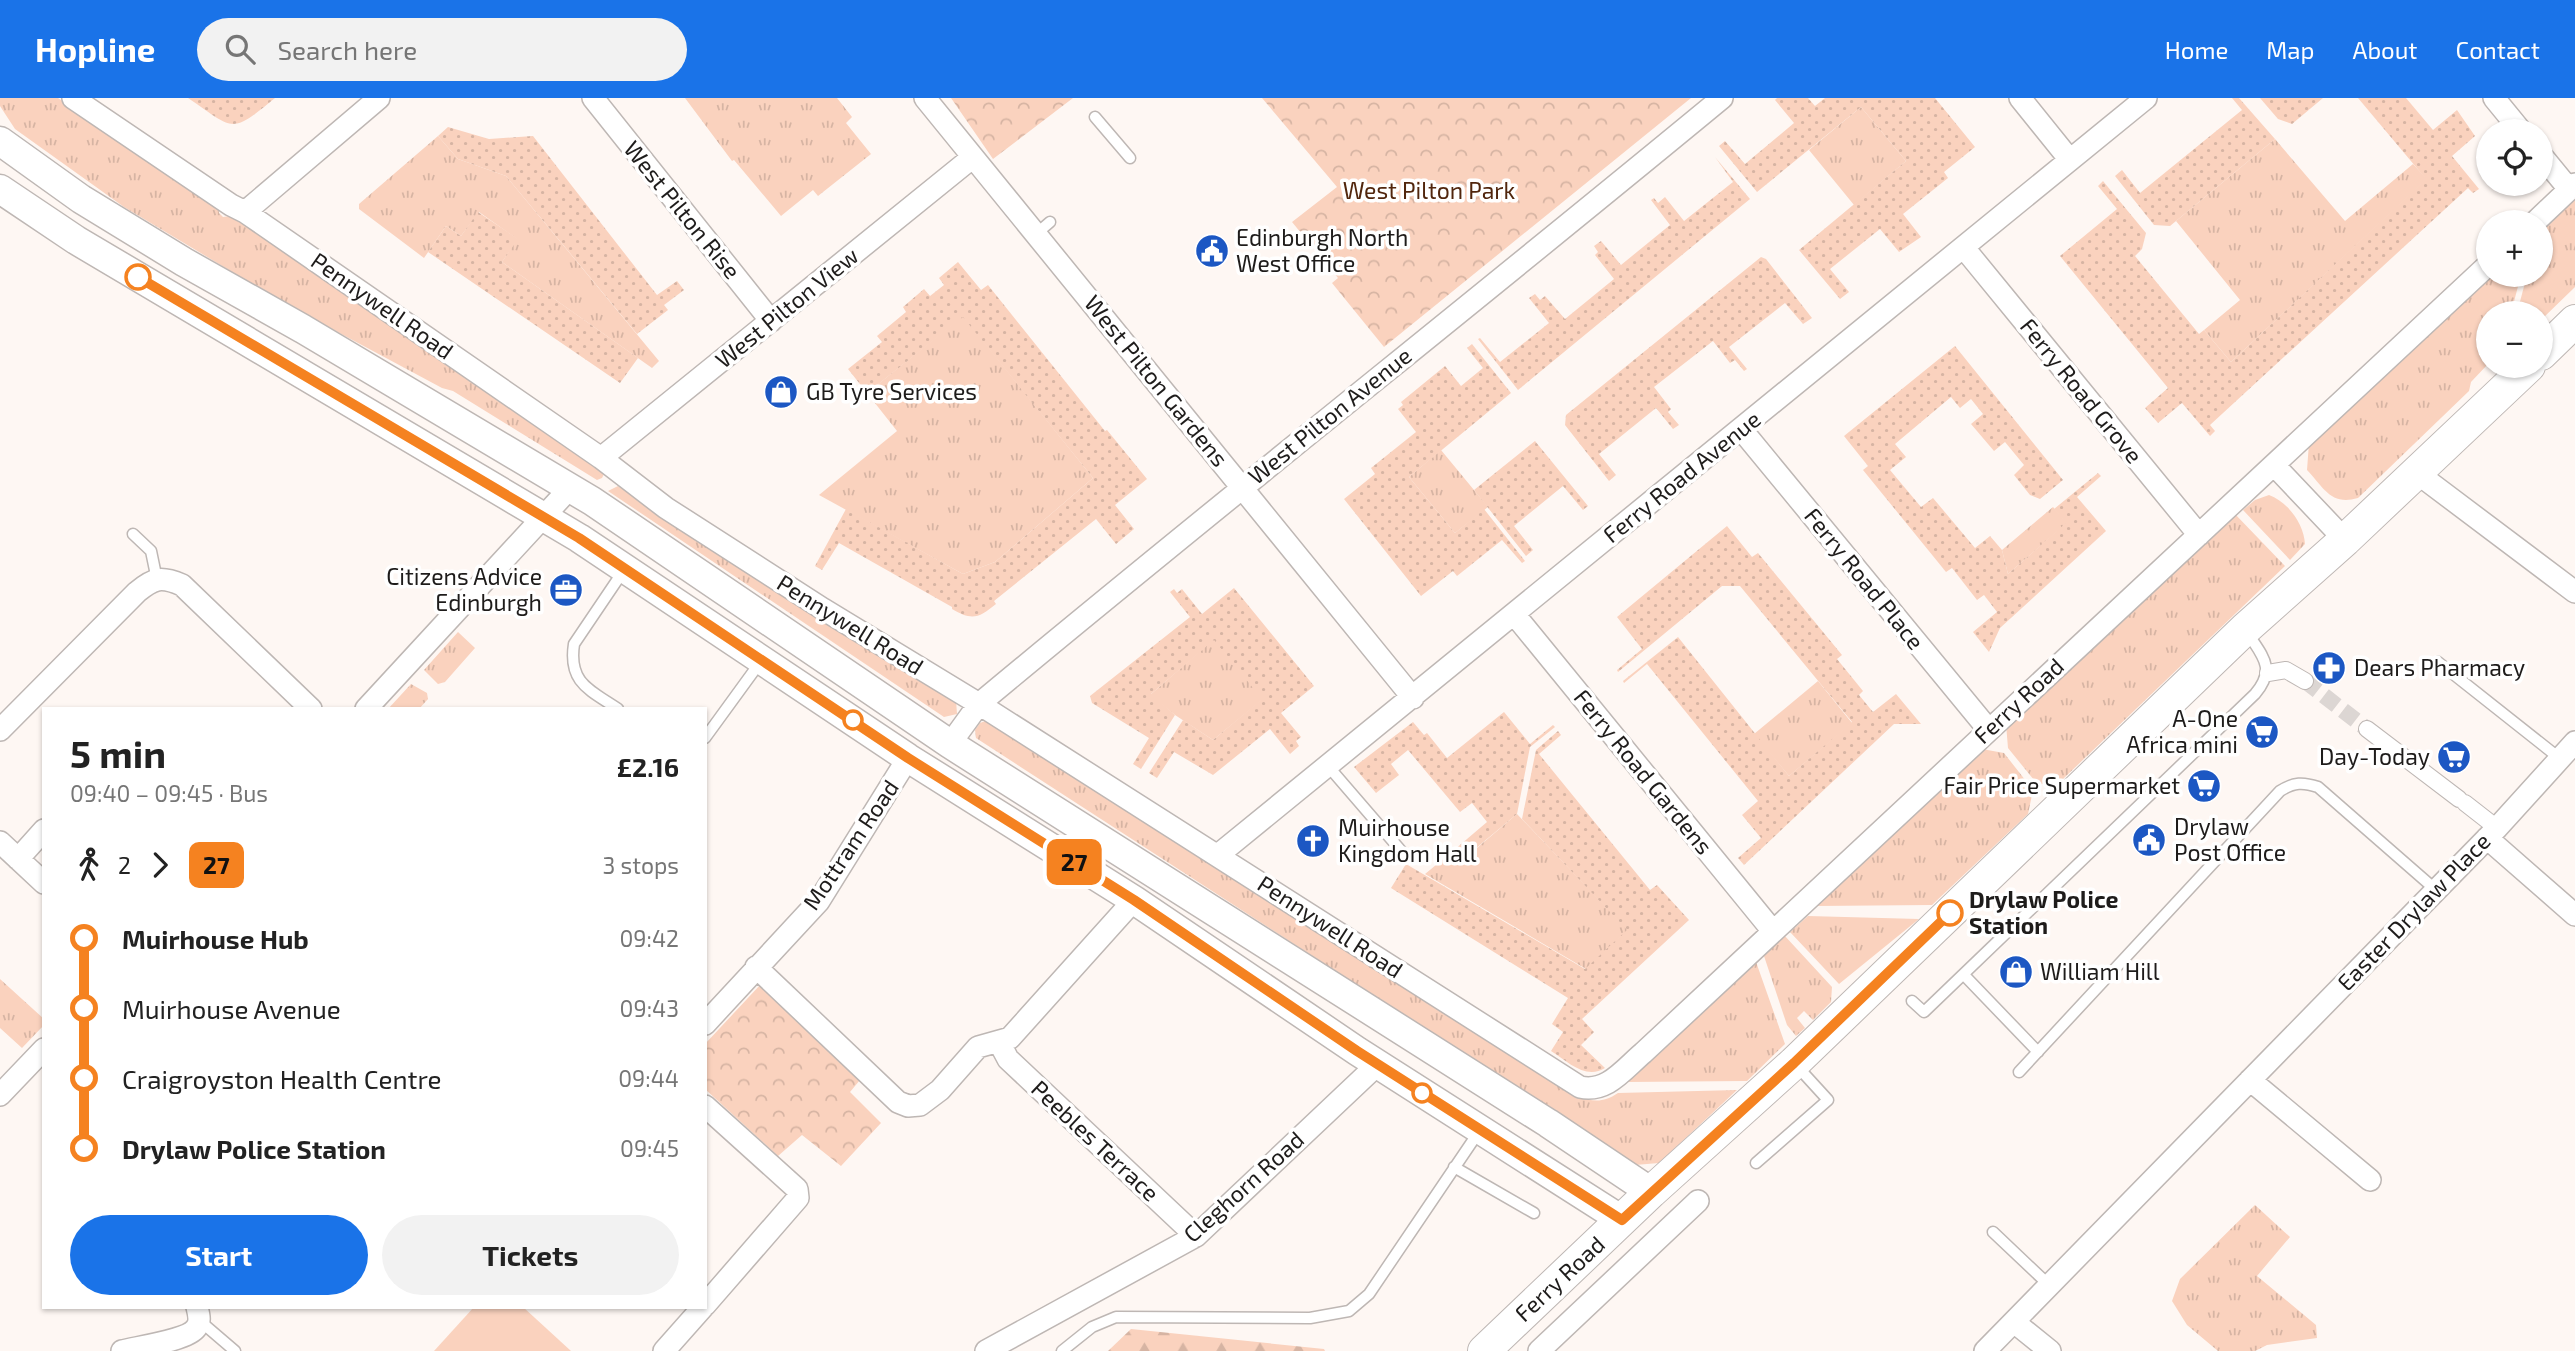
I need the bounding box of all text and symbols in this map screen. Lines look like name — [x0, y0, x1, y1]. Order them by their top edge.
search box — [197, 18, 687, 81]
text: Hopline — [35, 29, 155, 69]
icon: search — [221, 30, 259, 68]
text: Search here — [277, 34, 417, 65]
text: Home — [2165, 35, 2228, 64]
text: Map — [2266, 35, 2314, 64]
text: About — [2352, 35, 2418, 64]
text: Contact — [2456, 35, 2540, 64]
map controls — [2476, 119, 2553, 378]
button: locate — [2476, 119, 2553, 196]
street label: West Pilton Rise — [619, 135, 747, 284]
park label: West Pilton Park — [1343, 176, 1516, 204]
button: + — [2476, 210, 2553, 287]
place label: Edinburgh North West Office — [1236, 223, 1408, 277]
public building icon: Edinburgh North West Office — [1193, 232, 1231, 270]
street label: West Pilton View — [709, 241, 864, 373]
street label: Pennywell Road — [306, 246, 459, 365]
unlabelled marker — [125, 264, 151, 290]
street label: West Pilton Gardens — [1079, 289, 1234, 472]
button: − — [2476, 301, 2553, 378]
street label: Ferry Road Grove — [2015, 312, 2149, 469]
street label: West Pilton Avenue — [1242, 341, 1417, 490]
shop icon: GB Tyre Services — [762, 373, 800, 411]
place label: GB Tyre Services — [806, 377, 977, 405]
street label: Ferry Road Avenue — [1597, 404, 1766, 548]
street label: Ferry Road Place — [1799, 502, 1930, 655]
place label: Citizens Advice Edinburgh — [386, 562, 542, 616]
street label: Pennywell Road — [772, 568, 929, 680]
office icon: Citizens Advice Edinburgh — [547, 571, 585, 609]
pharmacy icon: Dears Pharmacy — [2310, 649, 2348, 687]
street label: Ferry Road — [1968, 652, 2069, 749]
place label: Dears Pharmacy — [2354, 653, 2525, 681]
street label: Ferry Road Gardens — [1569, 683, 1719, 860]
place label: A-One Africa mini — [2126, 704, 2238, 758]
unlabelled marker — [843, 710, 863, 730]
supermarket icon: A-One Africa mini — [2243, 713, 2281, 751]
text: 5 min — [70, 730, 166, 776]
supermarket icon: Day-Today — [2435, 738, 2473, 776]
place label: Day-Today — [2319, 742, 2430, 770]
text: £2.16 — [617, 751, 679, 782]
supermarket icon: Fair Price Supermarket — [2185, 767, 2223, 805]
place label: Fair Price Supermarket — [1943, 771, 2180, 799]
street label: Mottram Road — [796, 774, 904, 915]
text: 09:40 – 09:45 · Bus — [70, 779, 268, 807]
place label: Drylaw Post Office — [2174, 812, 2286, 866]
place label: Muirhouse Kingdom Hall — [1338, 813, 1477, 867]
public building icon: Drylaw Post Office — [2130, 821, 2168, 859]
church icon: Muirhouse Kingdom Hall — [1294, 822, 1332, 860]
street label: Easter Drylaw Place — [2331, 827, 2496, 996]
line badge: 27 — [1042, 839, 1106, 885]
icon: walk — [70, 846, 108, 884]
icon: forward — [141, 846, 179, 884]
text: 27 — [1061, 847, 1087, 876]
text: 27 — [203, 850, 230, 879]
text: 2 — [118, 851, 131, 879]
text: 3 stops — [603, 851, 679, 879]
street label: Pennywell Road — [1253, 869, 1408, 983]
place label: Drylaw Police Station — [1969, 885, 2118, 939]
marker: Drylaw Police Station — [1937, 900, 1963, 926]
text: Muirhouse Hub — [122, 923, 309, 954]
text: 09:42 — [619, 924, 679, 952]
shop icon: William Hill — [1997, 953, 2035, 991]
place label: William Hill — [2040, 957, 2160, 985]
text: Muirhouse Avenue — [122, 993, 341, 1024]
text: 09:43 — [620, 994, 679, 1022]
text: Craigroyston Health Centre — [122, 1063, 442, 1094]
text: 09:44 — [618, 1064, 679, 1092]
street label: Peebles Terrace — [1026, 1074, 1165, 1207]
unlabelled marker — [1412, 1083, 1432, 1103]
street label: Cleghorn Road — [1177, 1125, 1309, 1248]
text: Drylaw Police Station — [122, 1133, 386, 1164]
text: 09:45 — [620, 1134, 679, 1162]
button: Start — [70, 1215, 368, 1295]
button: Tickets — [382, 1215, 679, 1295]
street label: Ferry Road — [1509, 1230, 1610, 1327]

